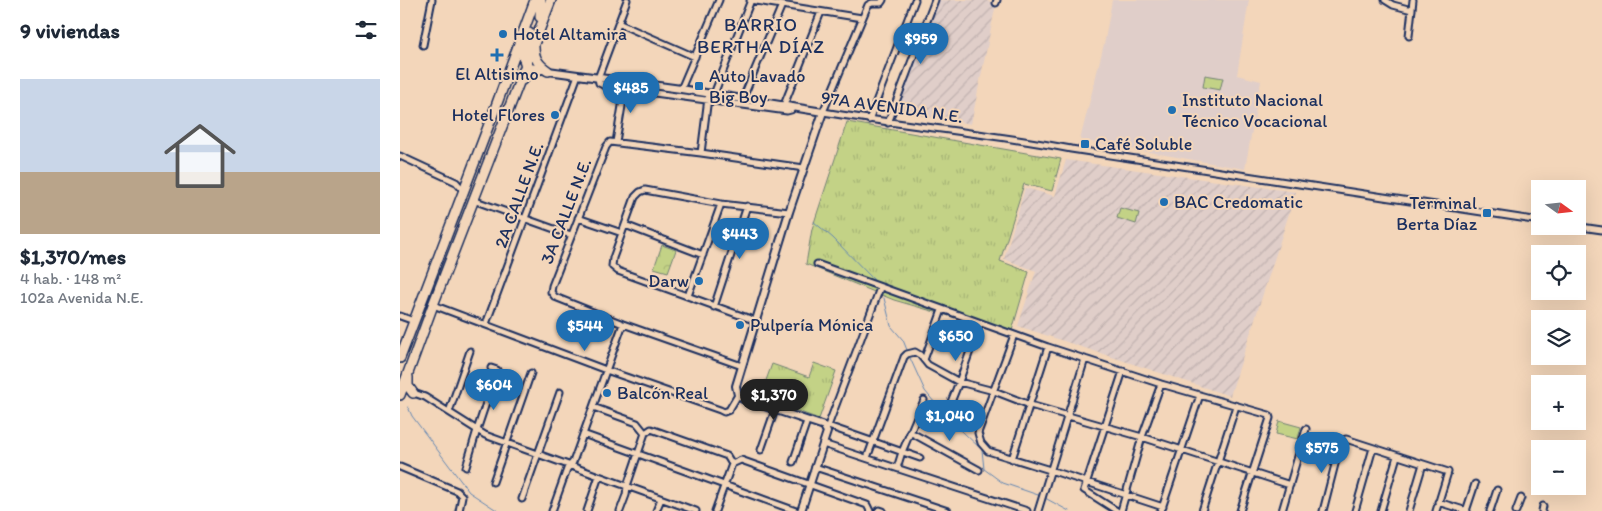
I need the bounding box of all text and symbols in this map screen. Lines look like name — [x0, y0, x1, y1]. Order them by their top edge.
district label: BARRIO BERTHA DÍAZ — [697, 13, 825, 58]
icon: filters — [352, 16, 380, 44]
text: 9 viviendas — [20, 18, 120, 43]
pin: $959 — [891, 22, 951, 65]
place label: Hotel Altamira — [513, 23, 627, 45]
marker: Hotel Altamira — [497, 28, 509, 40]
text: $959 — [904, 29, 938, 48]
marker: El Altisimo — [491, 49, 503, 61]
place label: El Altisimo — [455, 63, 539, 85]
place label: Auto Lavado Big Boy — [709, 65, 805, 108]
pin: $485 — [601, 72, 661, 114]
text: $485 — [614, 78, 648, 97]
marker: Auto Lavado Big Boy — [693, 80, 705, 92]
street label: 97A AVENIDA N.E. — [820, 86, 964, 128]
place label: Instituto Nacional Técnico Vocacional — [1182, 89, 1327, 132]
place label: Hotel Flores — [452, 104, 545, 126]
marker: Instituto Nacional Técnico Vocacional — [1166, 104, 1178, 116]
marker: Hotel Flores — [549, 109, 561, 121]
icon: home — [155, 111, 245, 201]
place label: Café Soluble — [1095, 133, 1192, 155]
marker: Café Soluble — [1079, 138, 1091, 150]
street label: 2A CALLE N.E. — [490, 139, 548, 251]
street label: 3A CALLE N.E. — [536, 155, 596, 267]
north arrow — [1531, 180, 1586, 235]
map controls — [1531, 180, 1586, 495]
place label: BAC Credomatic — [1174, 191, 1303, 213]
place label: Terminal Berta Díaz — [1396, 192, 1478, 235]
marker: BAC Credomatic — [1158, 196, 1170, 208]
marker: Terminal Berta Díaz — [1481, 207, 1493, 219]
pin: $443 — [710, 218, 770, 260]
text: $443 — [722, 224, 758, 243]
text: $1,370/mes — [20, 244, 126, 269]
button: locate — [1531, 245, 1586, 300]
text: 4 hab. · 148 m² — [20, 269, 121, 288]
place label: Darw — [648, 270, 689, 292]
marker: Darw — [693, 275, 705, 287]
text: 102a Avenida N.E. — [20, 288, 143, 307]
pin: $544 — [555, 310, 615, 352]
button: layers — [1531, 310, 1586, 365]
place label: Pulpería Mónica — [750, 314, 873, 336]
text: $544 — [567, 316, 603, 335]
marker: Pulpería Mónica — [734, 319, 746, 331]
pin: $650 — [926, 320, 986, 362]
text: $650 — [939, 326, 973, 345]
pin: $604 — [464, 368, 524, 411]
text: $604 — [476, 375, 512, 394]
button: + — [1531, 375, 1586, 430]
pin: $1,370 — [733, 378, 815, 421]
place label: Balcón Real — [617, 382, 708, 404]
text: $1,370 — [751, 385, 797, 404]
marker: Balcón Real — [601, 387, 613, 399]
pin: $1,040 — [909, 400, 991, 442]
text: $1,040 — [926, 406, 974, 425]
pin: $575 — [1292, 432, 1352, 474]
text: $575 — [1306, 438, 1338, 457]
button: − — [1531, 440, 1586, 495]

